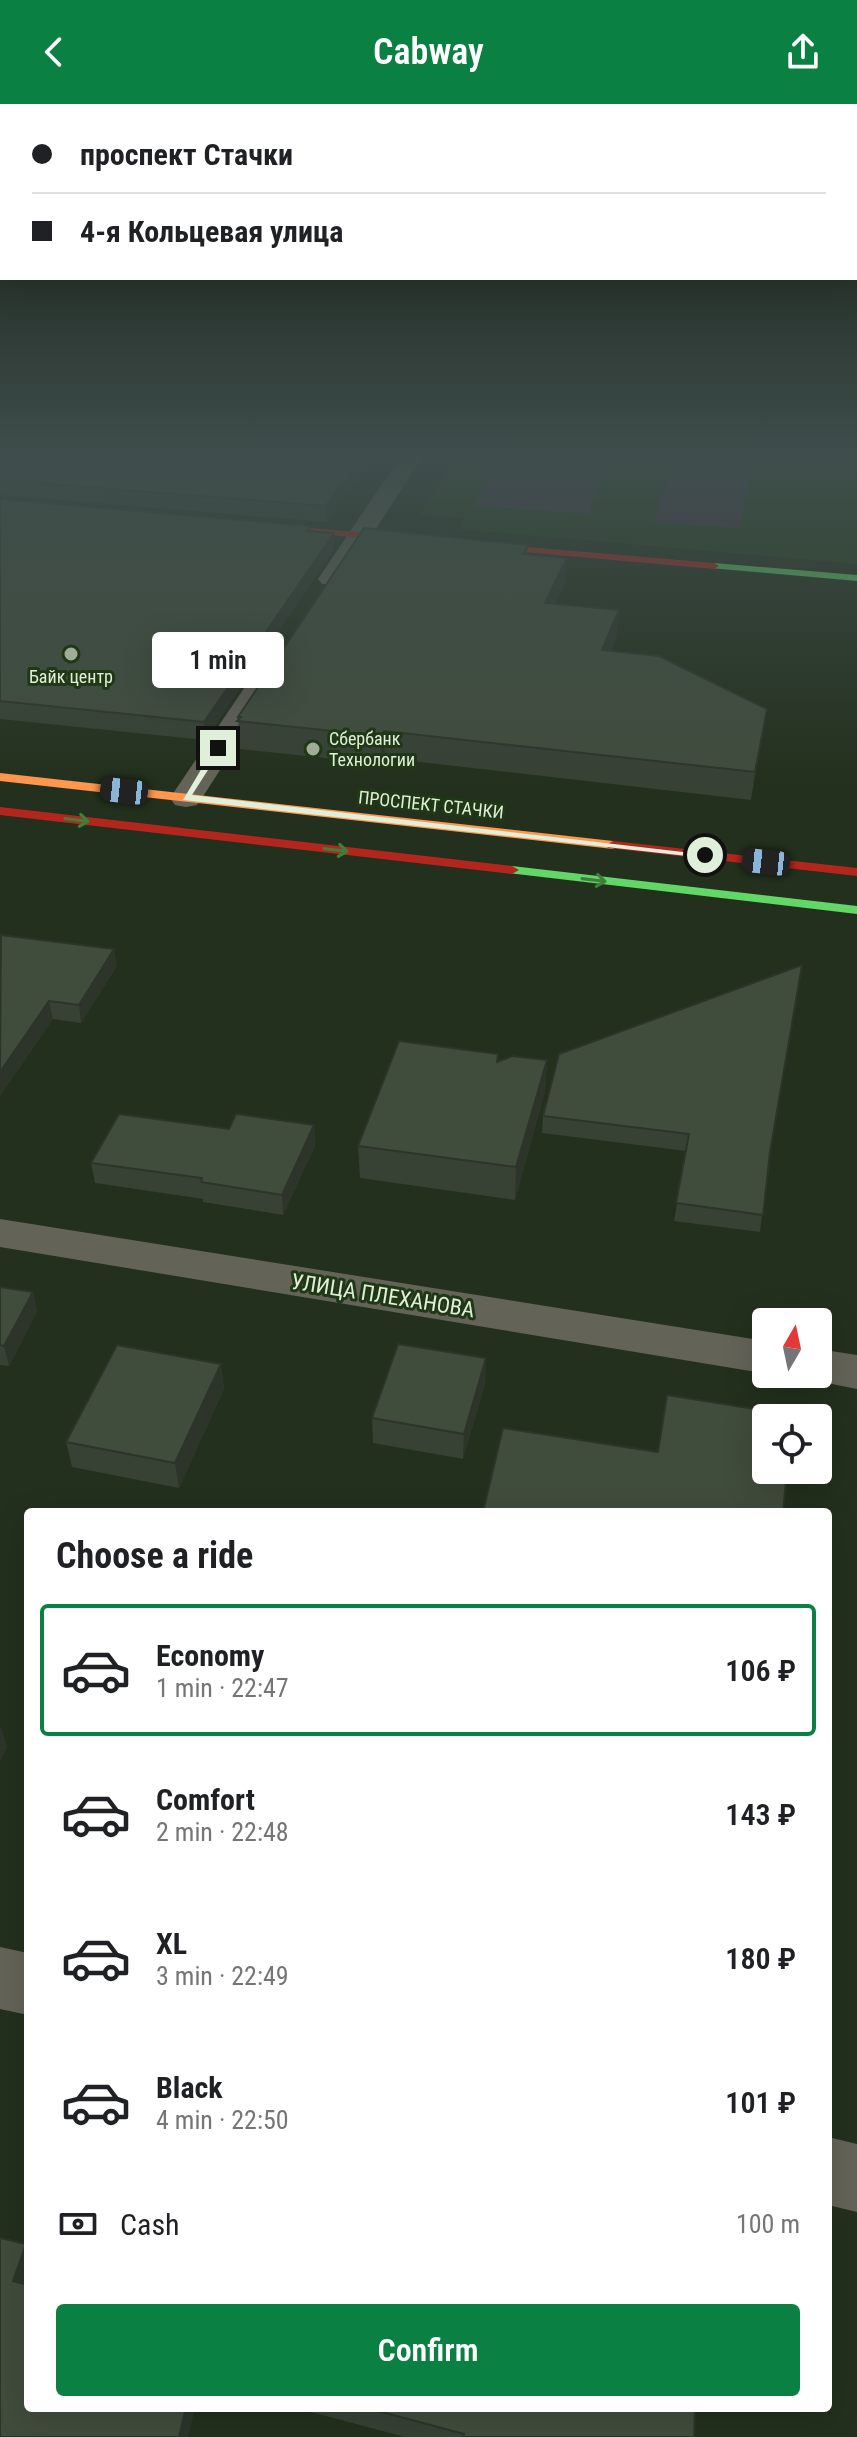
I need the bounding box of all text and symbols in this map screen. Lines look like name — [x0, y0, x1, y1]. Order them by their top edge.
icon: back — [32, 30, 76, 74]
icon: share — [781, 30, 825, 74]
text: Cabway — [373, 31, 484, 73]
text: проспект Стачки — [80, 137, 293, 172]
text: 4-я Кольцевая улица — [80, 214, 343, 249]
callout: 1 min — [152, 632, 284, 688]
marker: Байк центр — [62, 645, 80, 663]
text: 1 min — [189, 645, 247, 675]
place label: Байк центр — [29, 666, 113, 687]
place label: Сбербанк Технологии — [329, 728, 415, 770]
route end — [200, 730, 236, 766]
marker: Сбербанк Технологии — [304, 740, 322, 758]
car — [99, 777, 149, 805]
street label: ПРОСПЕКТ СТАЧКИ — [357, 786, 505, 823]
one-way arrow — [64, 812, 90, 827]
route start — [687, 837, 723, 873]
one-way arrow — [322, 842, 349, 857]
car — [741, 848, 791, 876]
one-way arrow — [580, 872, 607, 887]
street label: УЛИЦА ПЛЕХАНОВА — [290, 1269, 477, 1322]
north arrow — [752, 1308, 832, 1388]
map controls — [752, 1308, 832, 1484]
button: locate — [752, 1404, 832, 1484]
text: Choose a ride — [56, 1535, 253, 1577]
icon: car — [60, 1634, 132, 1706]
text: Economy — [156, 1638, 264, 1673]
text: 106 ₽ — [725, 1653, 796, 1688]
text: 1 min · 22:47 — [156, 1673, 289, 1703]
icon: car — [60, 1778, 132, 1850]
text: Comfort — [156, 1782, 255, 1817]
text: 143 ₽ — [725, 1797, 796, 1832]
text: 2 min · 22:48 — [156, 1817, 289, 1847]
icon: car — [60, 1922, 132, 1994]
text: XL — [156, 1926, 187, 1961]
text: 180 ₽ — [725, 1941, 796, 1976]
text: 3 min · 22:49 — [156, 1961, 289, 1991]
icon: car — [60, 2066, 132, 2138]
text: Black — [156, 2070, 223, 2105]
text: 101 ₽ — [725, 2085, 796, 2120]
text: 4 min · 22:50 — [156, 2105, 289, 2135]
icon: cash — [56, 2202, 100, 2246]
text: Cash — [120, 2207, 180, 2242]
text: 100 m — [736, 2209, 800, 2239]
button: Confirm — [56, 2304, 800, 2396]

